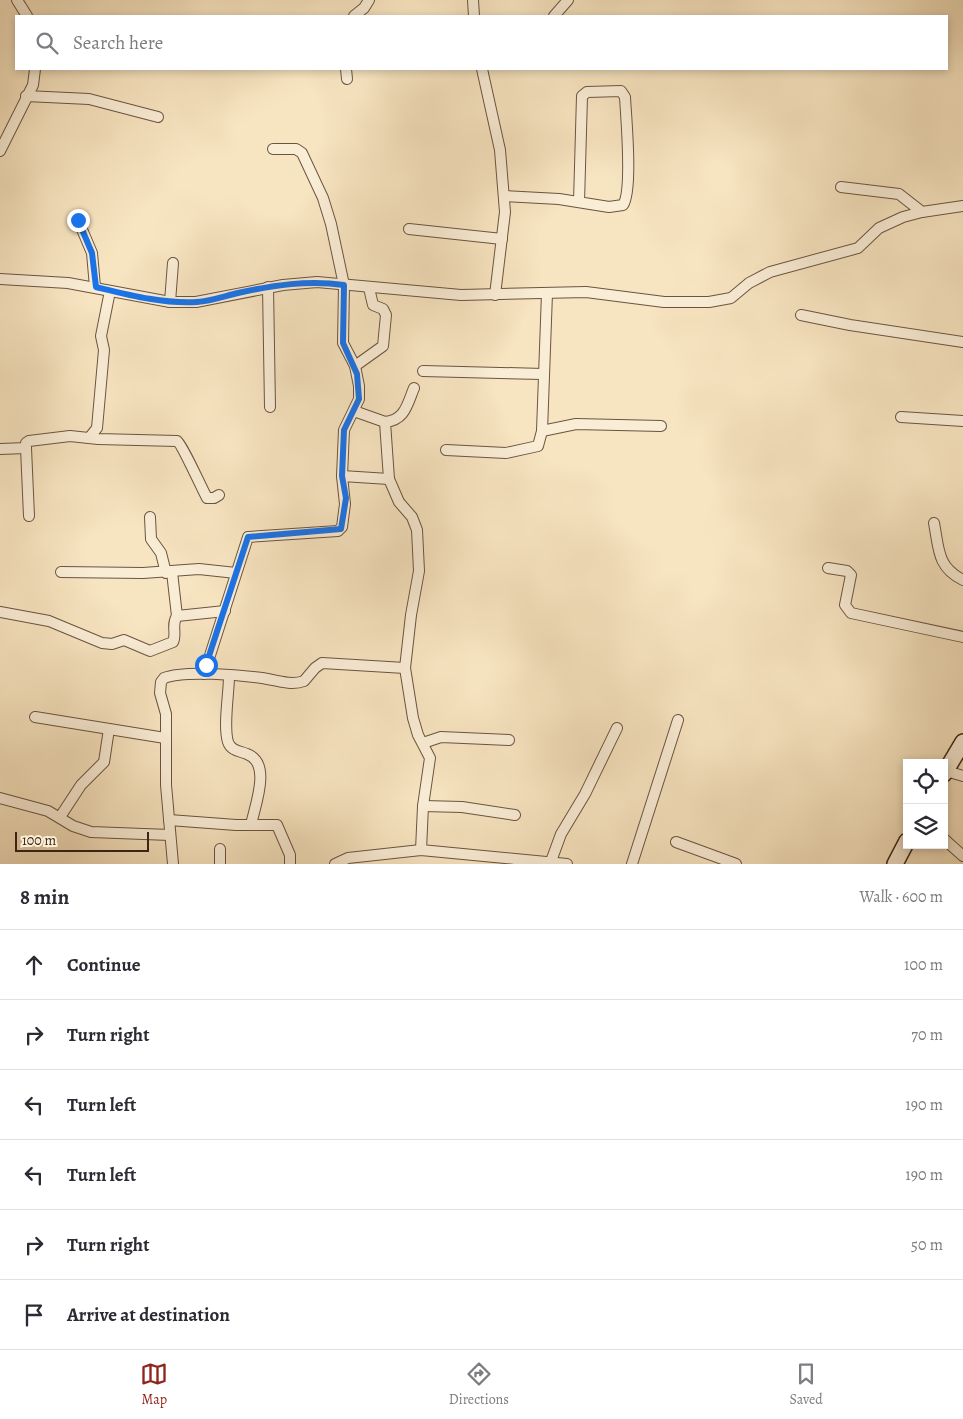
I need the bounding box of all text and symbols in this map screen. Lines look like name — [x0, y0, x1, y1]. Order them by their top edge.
search box — [15, 15, 948, 70]
icon: search — [33, 29, 61, 57]
text: Search here — [73, 30, 163, 56]
route end — [67, 209, 90, 232]
route start — [195, 654, 218, 677]
map controls — [903, 759, 948, 849]
button: locate — [903, 759, 948, 804]
button: layers — [903, 804, 948, 849]
scale bar — [15, 829, 149, 852]
text: 100 m — [22, 831, 56, 850]
text: 8 min — [20, 883, 69, 911]
text: Walk · 600 m — [860, 886, 943, 908]
icon: ahead — [20, 951, 48, 979]
text: Continue — [67, 952, 141, 978]
text: 100 m — [904, 954, 943, 976]
icon: right — [20, 1021, 48, 1049]
text: Turn right — [67, 1022, 149, 1048]
text: 70 m — [911, 1024, 943, 1046]
icon: left — [20, 1091, 48, 1119]
text: Turn left — [67, 1092, 136, 1118]
text: 190 m — [905, 1094, 943, 1116]
icon: left — [20, 1161, 48, 1189]
text: Turn left — [67, 1162, 136, 1188]
text: 190 m — [905, 1164, 943, 1186]
icon: right — [20, 1231, 48, 1259]
text: Turn right — [67, 1232, 149, 1258]
text: 50 m — [911, 1234, 943, 1256]
icon: arrive — [20, 1301, 48, 1329]
text: Arrive at destination — [67, 1302, 230, 1328]
tab: Map — [140, 1360, 168, 1409]
tab: Directions — [449, 1360, 509, 1409]
tab: Saved — [790, 1360, 823, 1409]

